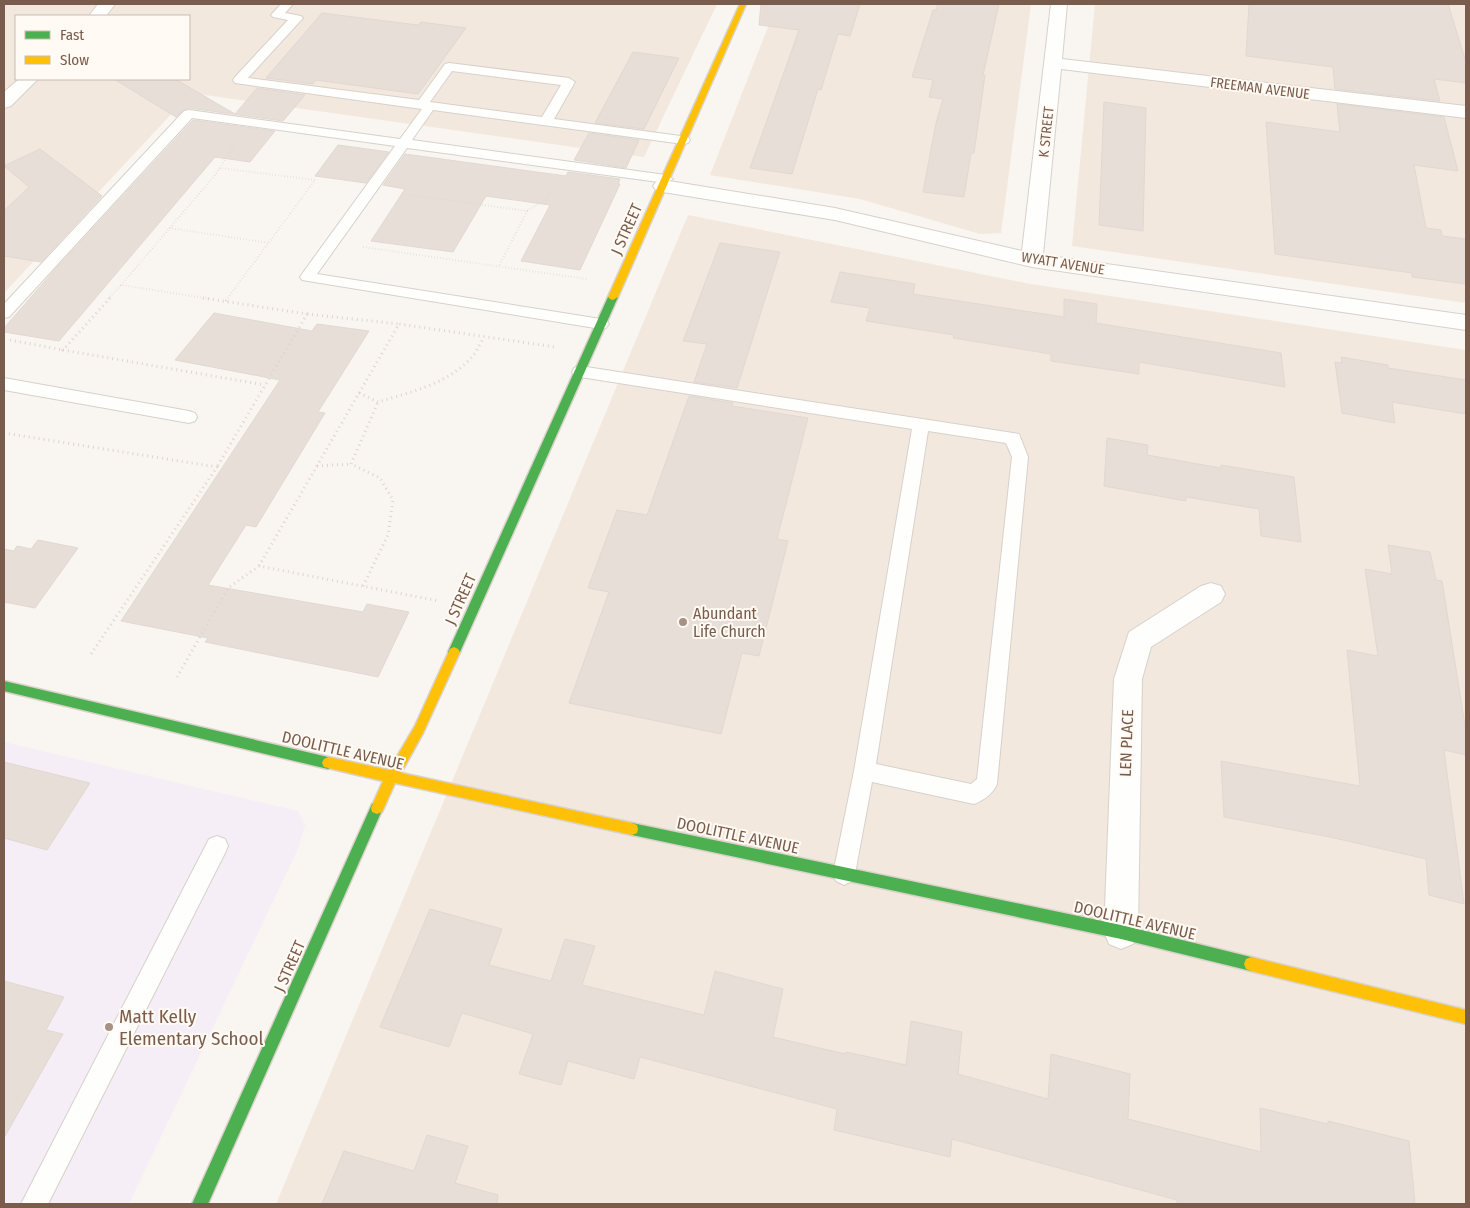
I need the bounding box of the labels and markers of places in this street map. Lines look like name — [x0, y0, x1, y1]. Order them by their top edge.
place label: Abundant Life Church — [693, 604, 766, 641]
marker: Abundant Life Church — [677, 616, 689, 628]
place label: Matt Kelly Elementary School — [119, 1005, 264, 1050]
marker: Matt Kelly Elementary School — [103, 1021, 115, 1033]

